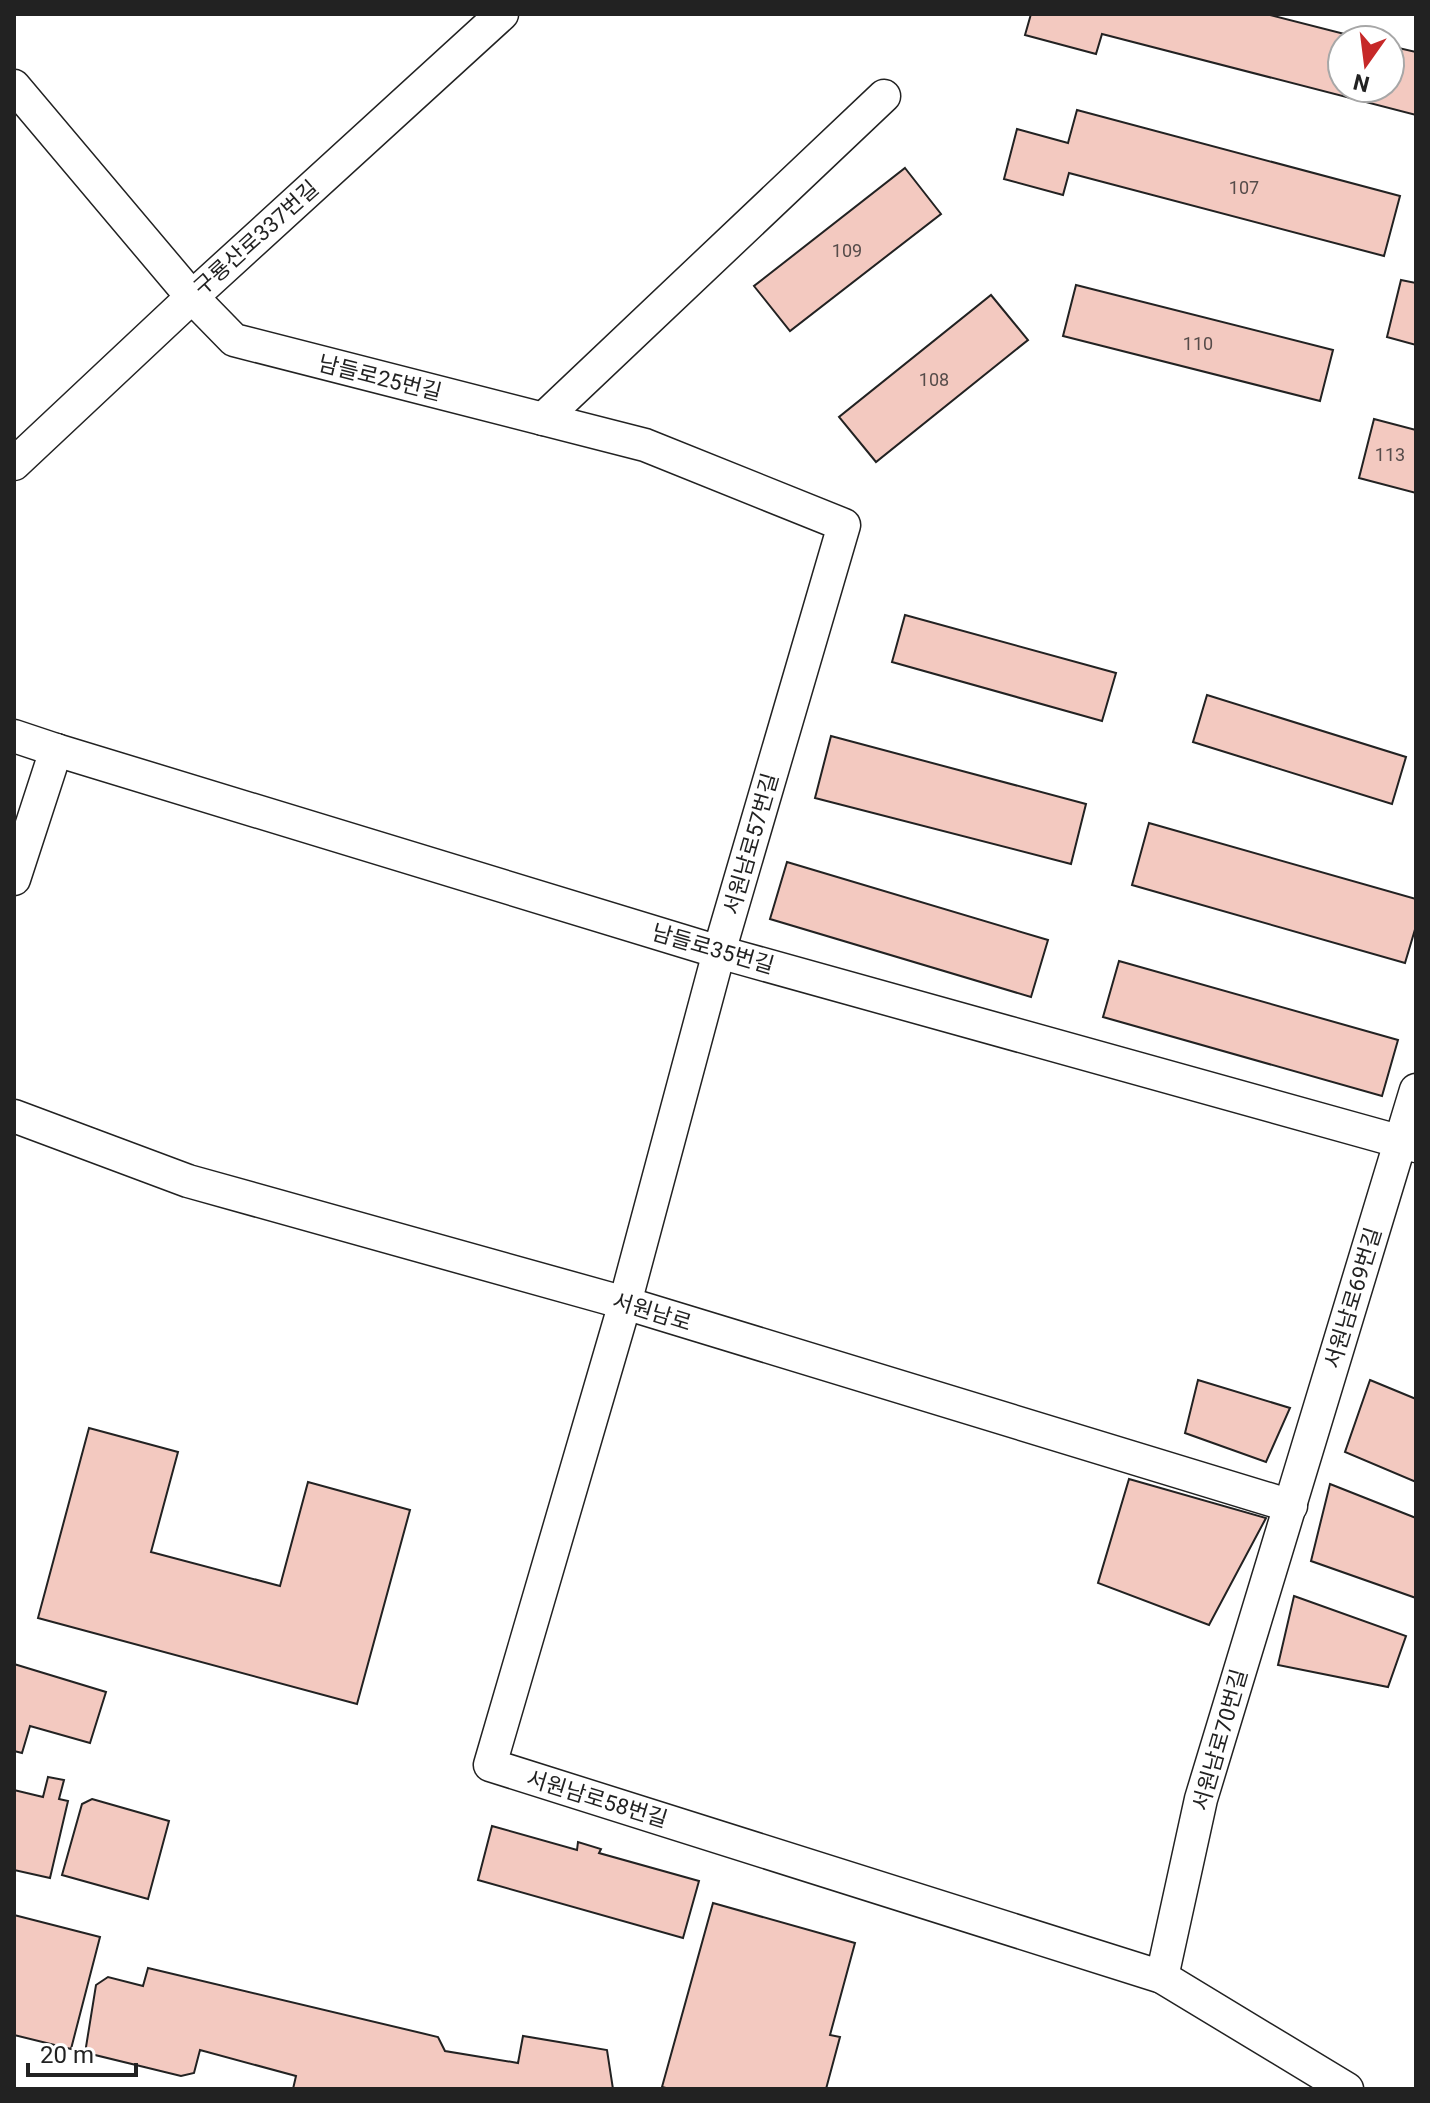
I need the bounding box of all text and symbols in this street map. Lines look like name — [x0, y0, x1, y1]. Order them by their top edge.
north arrow — [1326, 24, 1406, 104]
text: N — [1351, 69, 1372, 97]
street label: 구룡산로337번길 — [189, 176, 323, 300]
house number: 107 — [1229, 177, 1259, 198]
house number: 109 — [832, 240, 862, 261]
house number: 110 — [1183, 333, 1213, 354]
street label: 남들로25번길 — [316, 351, 444, 405]
house number: 108 — [919, 369, 949, 390]
house number: 113 — [1375, 444, 1405, 465]
street label: 서원남로57번길 — [719, 770, 783, 918]
street label: 남들로35번길 — [649, 920, 777, 978]
street label: 서원남로69번길 — [1320, 1224, 1386, 1372]
street label: 서원남로 — [610, 1288, 694, 1336]
street label: 서원남로70번길 — [1188, 1666, 1252, 1814]
street label: 서원남로58번길 — [523, 1766, 671, 1832]
scale bar — [28, 2027, 136, 2077]
text: 20 m — [40, 2041, 94, 2069]

